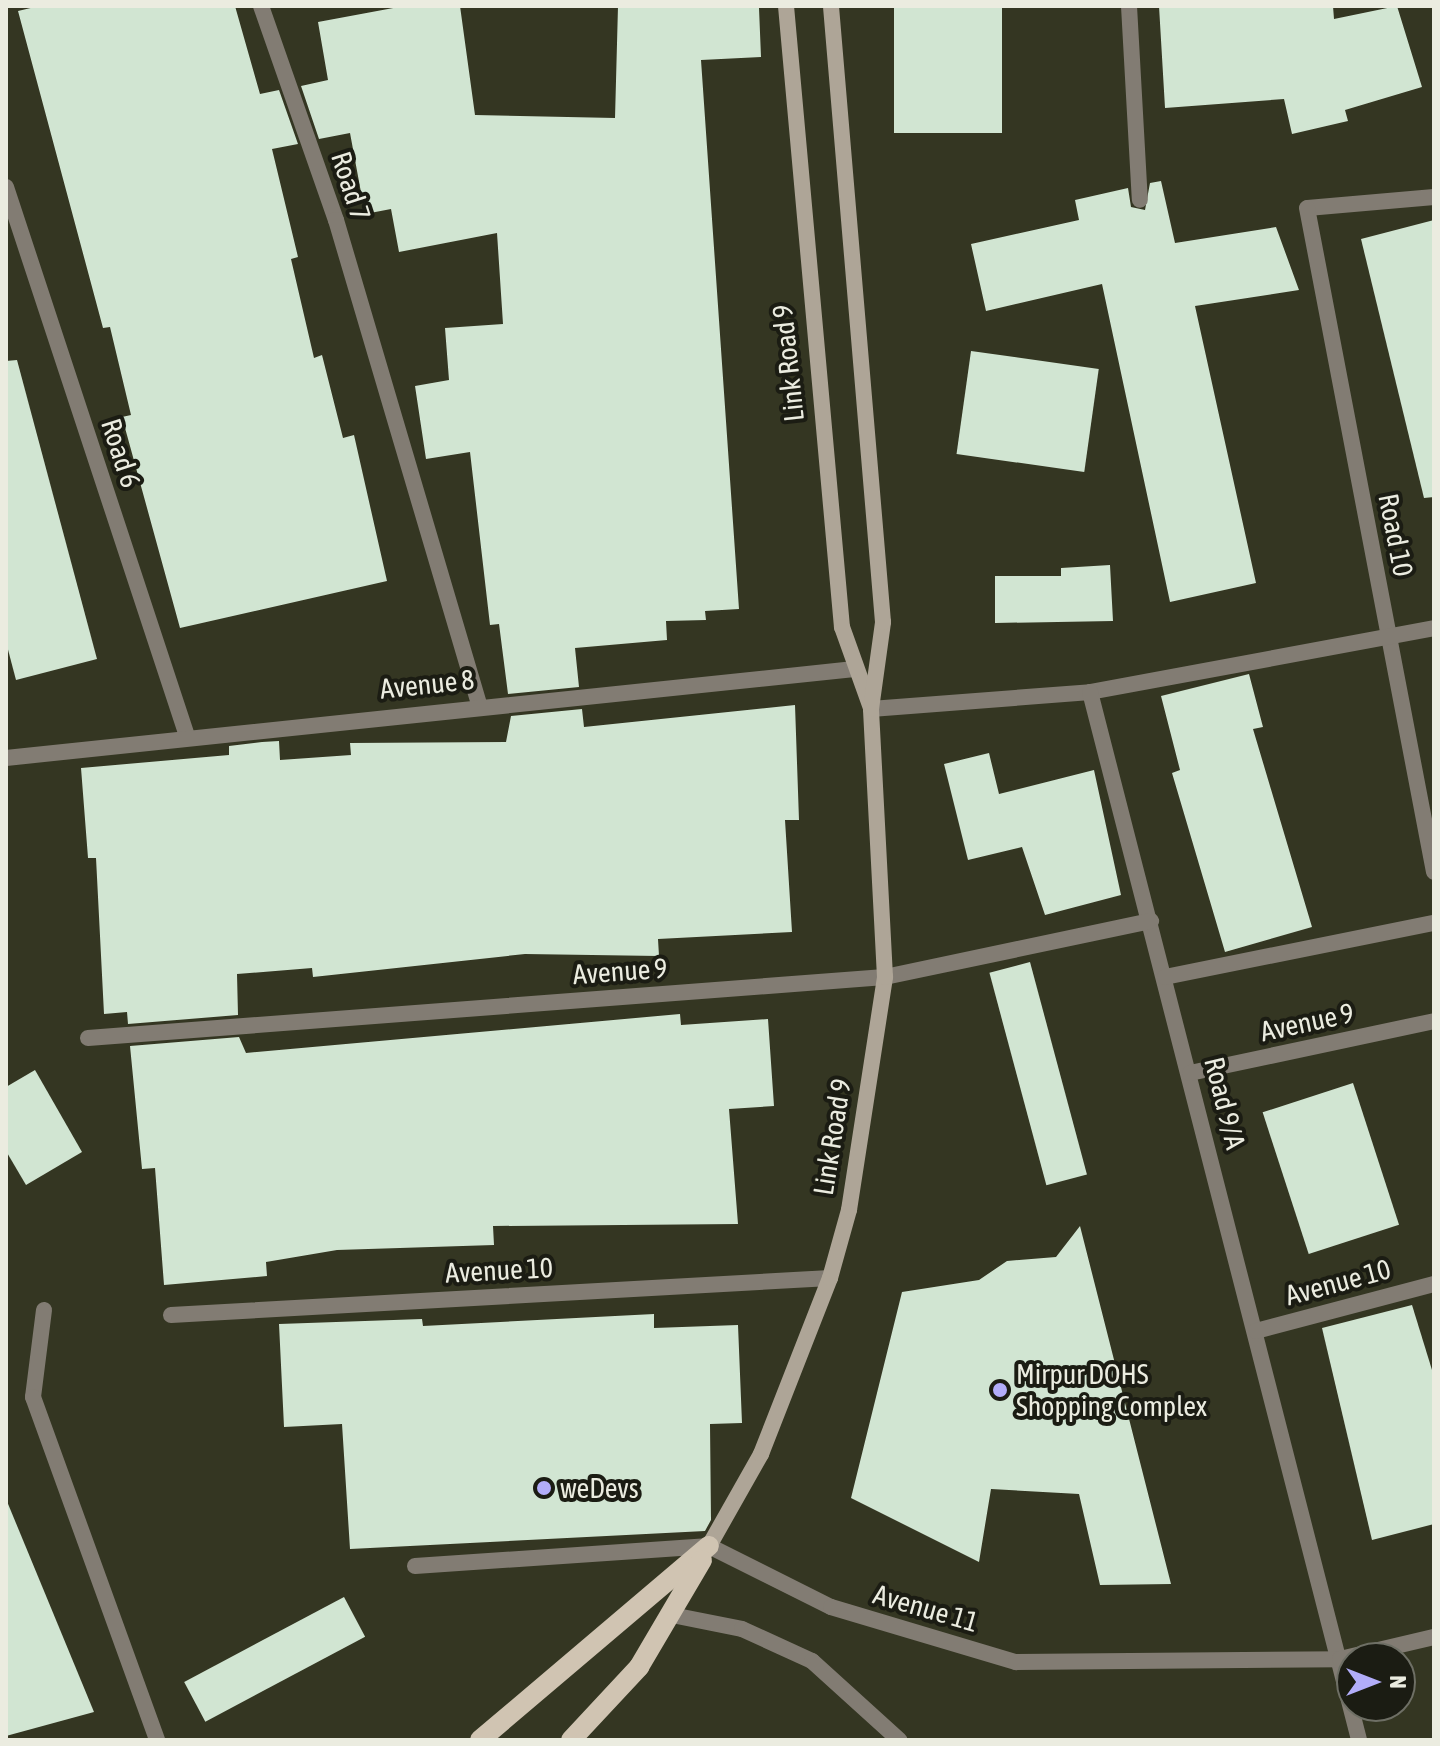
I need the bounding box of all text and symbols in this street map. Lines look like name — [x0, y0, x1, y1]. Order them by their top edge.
street label: Road 7 — [324, 147, 378, 225]
street label: Link Road 9 — [765, 303, 811, 423]
street label: Road 6 — [94, 414, 148, 492]
street label: Road 10 — [1372, 491, 1420, 579]
street label: Avenue 8 — [378, 662, 476, 706]
street label: Avenue 9 — [572, 951, 668, 991]
street label: Avenue 9 — [1257, 996, 1357, 1048]
street label: Road 9/A — [1197, 1054, 1253, 1152]
street label: Link Road 9 — [806, 1076, 858, 1198]
street label: Avenue 10 — [444, 1250, 554, 1290]
street label: Avenue 10 — [1282, 1252, 1394, 1312]
place label: Mirpur DOHS Shopping Complex — [1016, 1357, 1207, 1423]
marker: Mirpur DOHS Shopping Complex — [991, 1381, 1009, 1399]
place label: weDevs — [560, 1471, 639, 1505]
marker: weDevs — [535, 1479, 553, 1497]
street label: Avenue 11 — [870, 1577, 982, 1639]
north arrow — [1336, 1642, 1416, 1722]
text: N — [1385, 1676, 1411, 1688]

